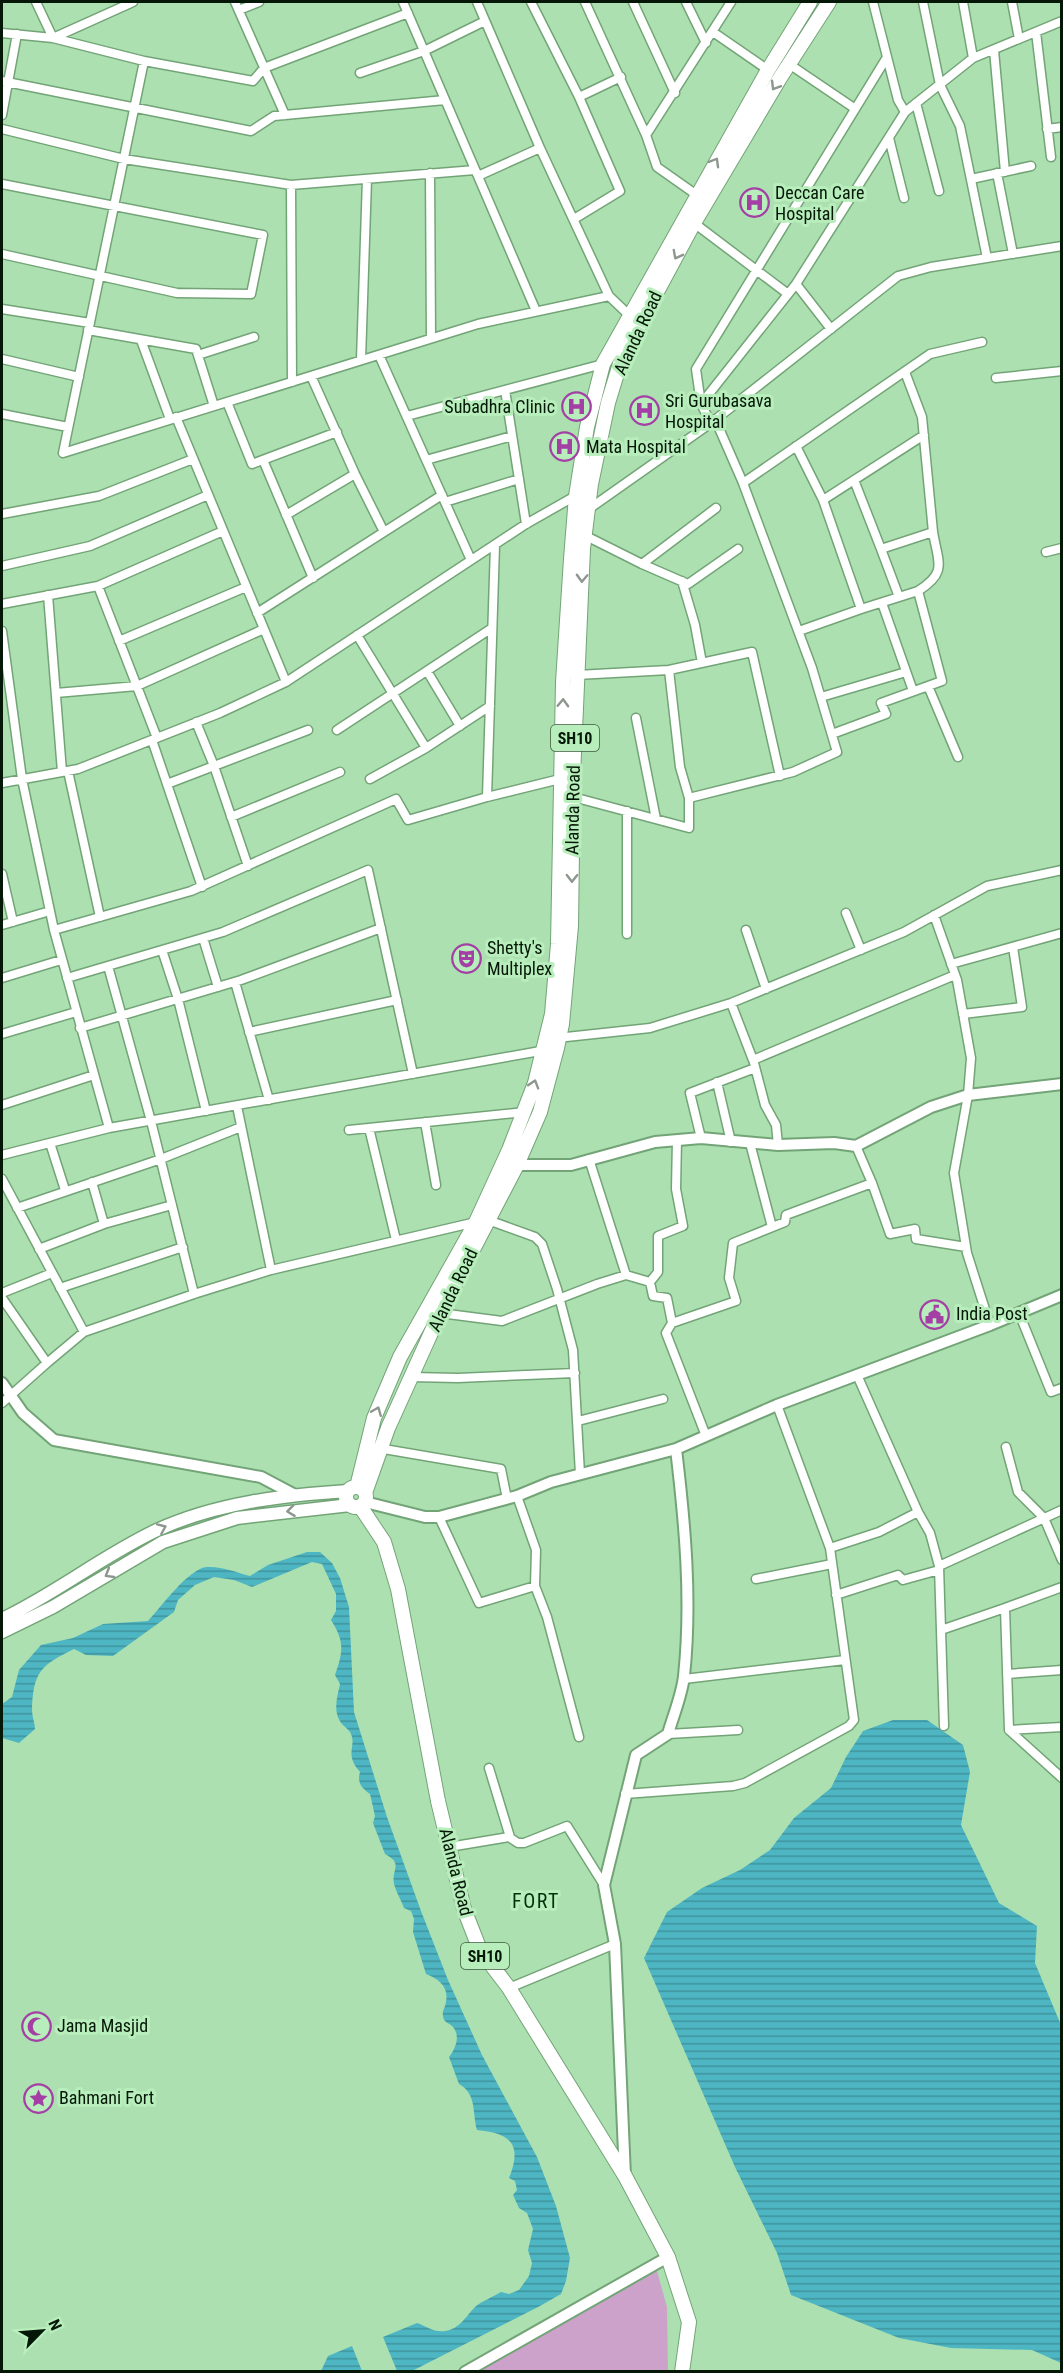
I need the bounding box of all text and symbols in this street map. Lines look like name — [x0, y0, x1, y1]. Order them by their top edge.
one-way arrow — [771, 80, 783, 90]
one-way arrow — [708, 158, 719, 168]
place label: Deccan Care Hospital — [775, 182, 864, 224]
hospital icon: Deccan Care Hospital — [738, 187, 770, 219]
one-way arrow — [673, 248, 684, 259]
street label: Alanda Road — [609, 288, 666, 378]
place label: Sri Gurubasava Hospital — [665, 390, 772, 432]
hospital icon: Subadhra Clinic — [560, 391, 592, 423]
hospital icon: Sri Gurubasava Hospital — [628, 395, 660, 427]
place label: Subadhra Clinic — [444, 396, 555, 417]
hospital icon: Mata Hospital — [549, 431, 581, 463]
place label: Mata Hospital — [586, 436, 686, 457]
one-way arrow — [575, 574, 588, 583]
one-way arrow — [556, 698, 569, 707]
road number: SH10 — [551, 725, 599, 751]
street label: Alanda Road — [561, 765, 584, 855]
one-way arrow — [566, 874, 578, 883]
place label: Shetty's Multiplex — [487, 937, 552, 979]
theatre icon: Shetty's Multiplex — [450, 942, 482, 974]
one-way arrow — [527, 1079, 539, 1090]
street label: Alanda Road — [423, 1245, 482, 1335]
public building icon: India Post — [919, 1298, 951, 1330]
place label: India Post — [956, 1303, 1027, 1324]
one-way arrow — [370, 1406, 382, 1417]
one-way arrow — [287, 1504, 296, 1516]
one-way arrow — [156, 1524, 167, 1536]
one-way arrow — [105, 1567, 115, 1578]
street label: Alanda Road — [435, 1826, 478, 1918]
district label: FORT — [512, 1889, 560, 1913]
road number: SH10 — [461, 1943, 509, 1969]
mosque icon: Jama Masjid — [20, 2010, 52, 2042]
place label: Jama Masjid — [57, 2015, 148, 2036]
place icon: Bahmani Fort — [22, 2082, 54, 2114]
place label: Bahmani Fort — [59, 2087, 154, 2108]
north arrow — [12, 2301, 72, 2361]
text: N — [44, 2316, 66, 2333]

